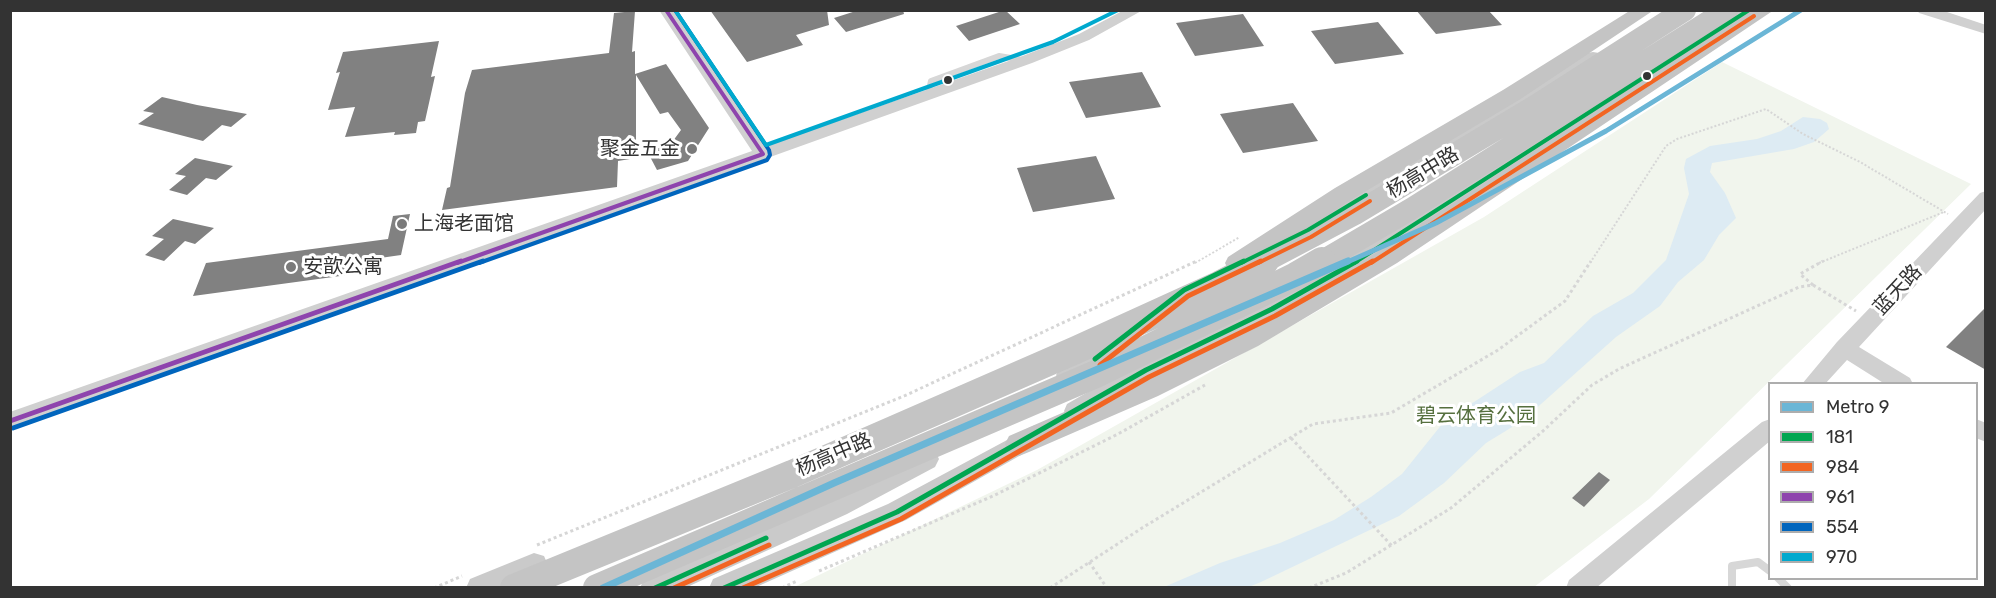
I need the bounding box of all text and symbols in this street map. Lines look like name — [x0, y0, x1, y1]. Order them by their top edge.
unlabelled marker — [1641, 70, 1653, 82]
unlabelled marker — [942, 74, 954, 86]
place label: 聚金五金 — [600, 137, 680, 161]
marker: 聚金五金 — [685, 142, 699, 156]
street label: 杨高中路 — [1383, 142, 1463, 204]
place label: 上海老面馆 — [414, 212, 514, 236]
marker: 上海老面馆 — [395, 217, 409, 231]
place label: 安歆公寓 — [303, 255, 383, 279]
marker: 安歆公寓 — [284, 260, 298, 274]
street label: 蓝天路 — [1869, 260, 1927, 320]
legend — [1768, 382, 1978, 580]
text: Metro 9 — [1826, 396, 1889, 418]
park label: 碧云体育公园 — [1416, 404, 1536, 428]
text: 181 — [1826, 426, 1853, 448]
street label: 杨高中路 — [792, 428, 876, 482]
text: 984 — [1826, 456, 1859, 478]
text: 961 — [1826, 486, 1855, 508]
text: 554 — [1826, 516, 1859, 538]
text: 970 — [1826, 546, 1857, 568]

